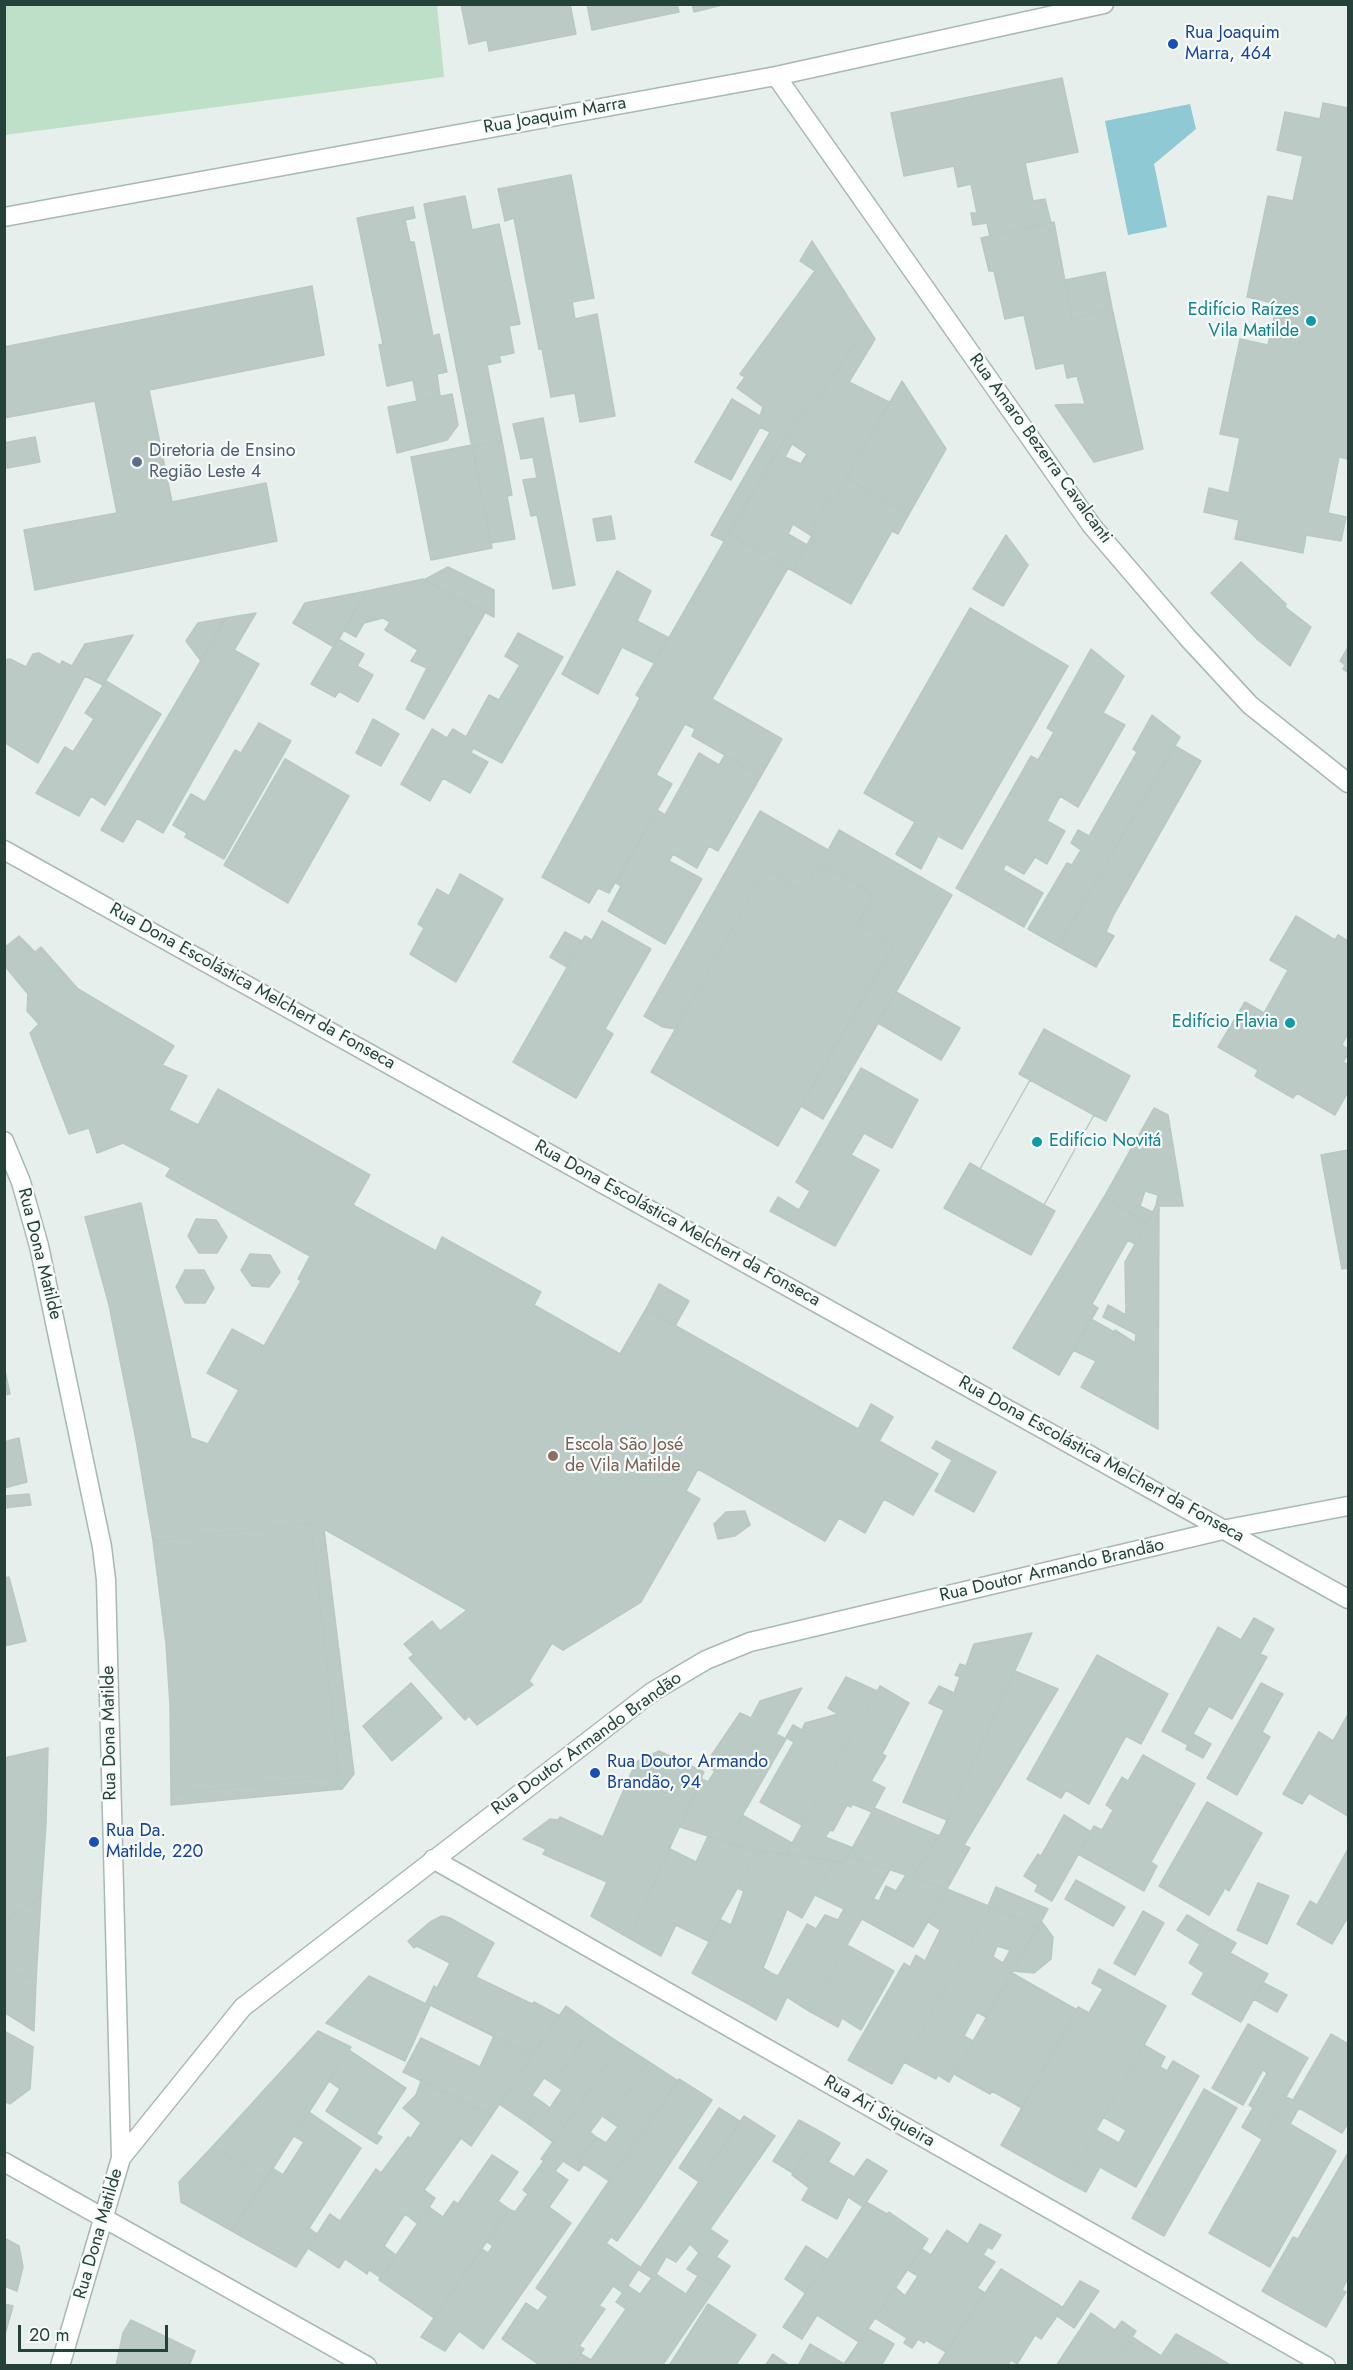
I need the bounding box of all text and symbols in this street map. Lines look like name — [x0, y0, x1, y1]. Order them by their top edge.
place label: Rua Joaquim Marra, 464 — [1185, 23, 1280, 66]
marker: Rua Joaquim Marra, 464 — [1166, 37, 1180, 51]
street label: Rua Joaquim Marra — [482, 93, 628, 139]
place label: Edifício Raízes Vila Matilde — [1188, 300, 1299, 342]
marker: Edifício Raízes Vila Matilde — [1304, 314, 1318, 328]
street label: Rua Amaro Bezerra Cavalcanti — [964, 350, 1116, 548]
place label: Diretoria de Ensino Região Leste 4 — [149, 441, 296, 484]
marker: Diretoria de Ensino Região Leste 4 — [130, 455, 144, 469]
street label: Rua Dona Escolástica Melchert da Fonseca — [105, 899, 399, 1075]
place label: Edifício Flavia — [1172, 1012, 1278, 1034]
marker: Edifício Flavia — [1283, 1016, 1297, 1030]
place label: Edifício Novitá — [1049, 1131, 1161, 1153]
marker: Edifício Novitá — [1030, 1135, 1044, 1149]
street label: Rua Dona Escolástica Melchert da Fonseca — [530, 1136, 824, 1312]
street label: Rua Dona Matilde — [12, 1186, 66, 1322]
street label: Rua Dona Escolástica Melchert da Fonseca — [954, 1372, 1248, 1548]
place label: Escola São José de Vila Matilde — [565, 1435, 683, 1478]
marker: Escola São José de Vila Matilde — [546, 1449, 560, 1463]
street label: Rua Doutor Armando Brandão — [938, 1535, 1166, 1607]
street label: Rua Dona Matilde — [98, 1665, 122, 1801]
street label: Rua Doutor Armando Brandão — [488, 1668, 686, 1820]
place label: Rua Doutor Armando Brandão, 94 — [607, 1752, 768, 1794]
marker: Rua Doutor Armando Brandão, 94 — [588, 1766, 602, 1780]
place label: Rua Da. Matilde, 220 — [106, 1821, 203, 1864]
marker: Rua Da. Matilde, 220 — [87, 1835, 101, 1849]
street label: Rua Ari Siqueira — [820, 2071, 938, 2153]
street label: Rua Dona Matilde — [70, 2166, 128, 2302]
scale bar — [21, 2313, 171, 2351]
text: 20 m — [29, 2322, 69, 2348]

